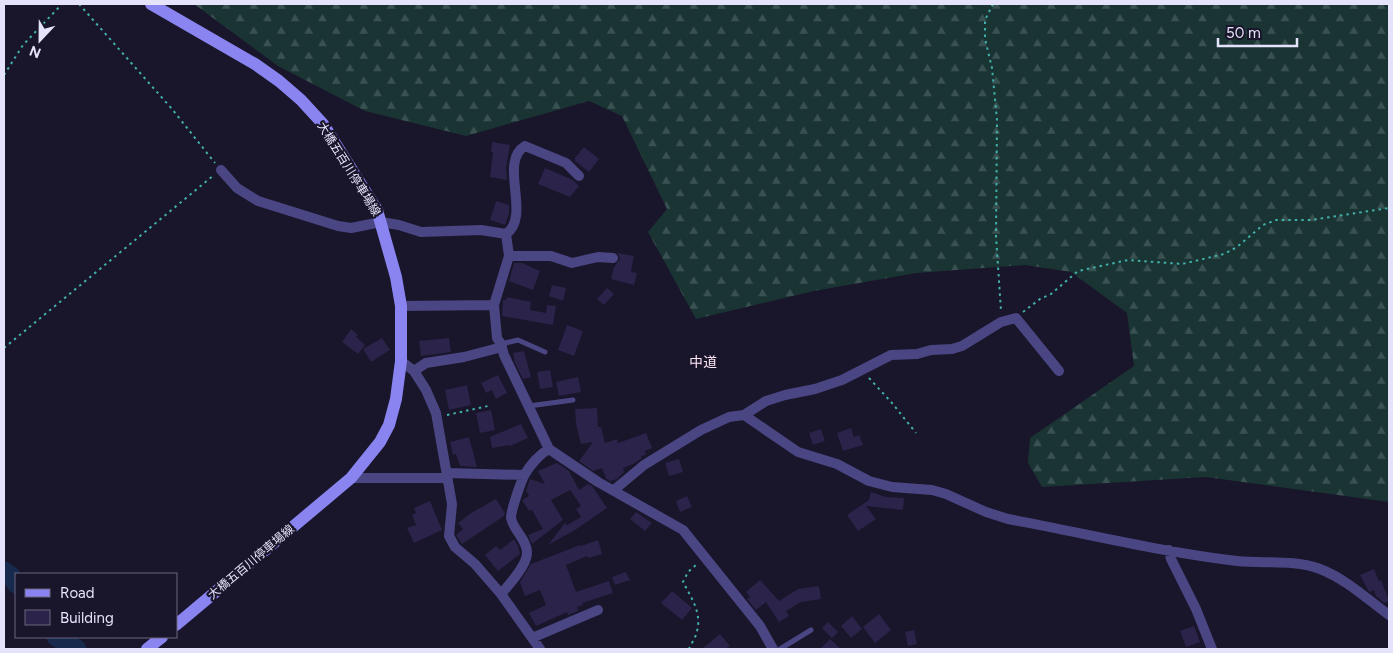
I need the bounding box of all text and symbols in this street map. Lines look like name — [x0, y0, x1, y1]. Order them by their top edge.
north arrow — [15, 15, 65, 65]
scale bar — [1218, 15, 1297, 47]
text: 50 m — [1226, 24, 1261, 42]
text: N — [27, 42, 44, 61]
street label: 大橋五百川停車場線 — [314, 119, 384, 219]
district label: 中道 — [689, 354, 717, 371]
street label: 大橋五百川停車場線 — [205, 522, 297, 602]
legend — [15, 573, 178, 638]
text: Road — [60, 584, 95, 602]
text: Building — [60, 609, 114, 627]

